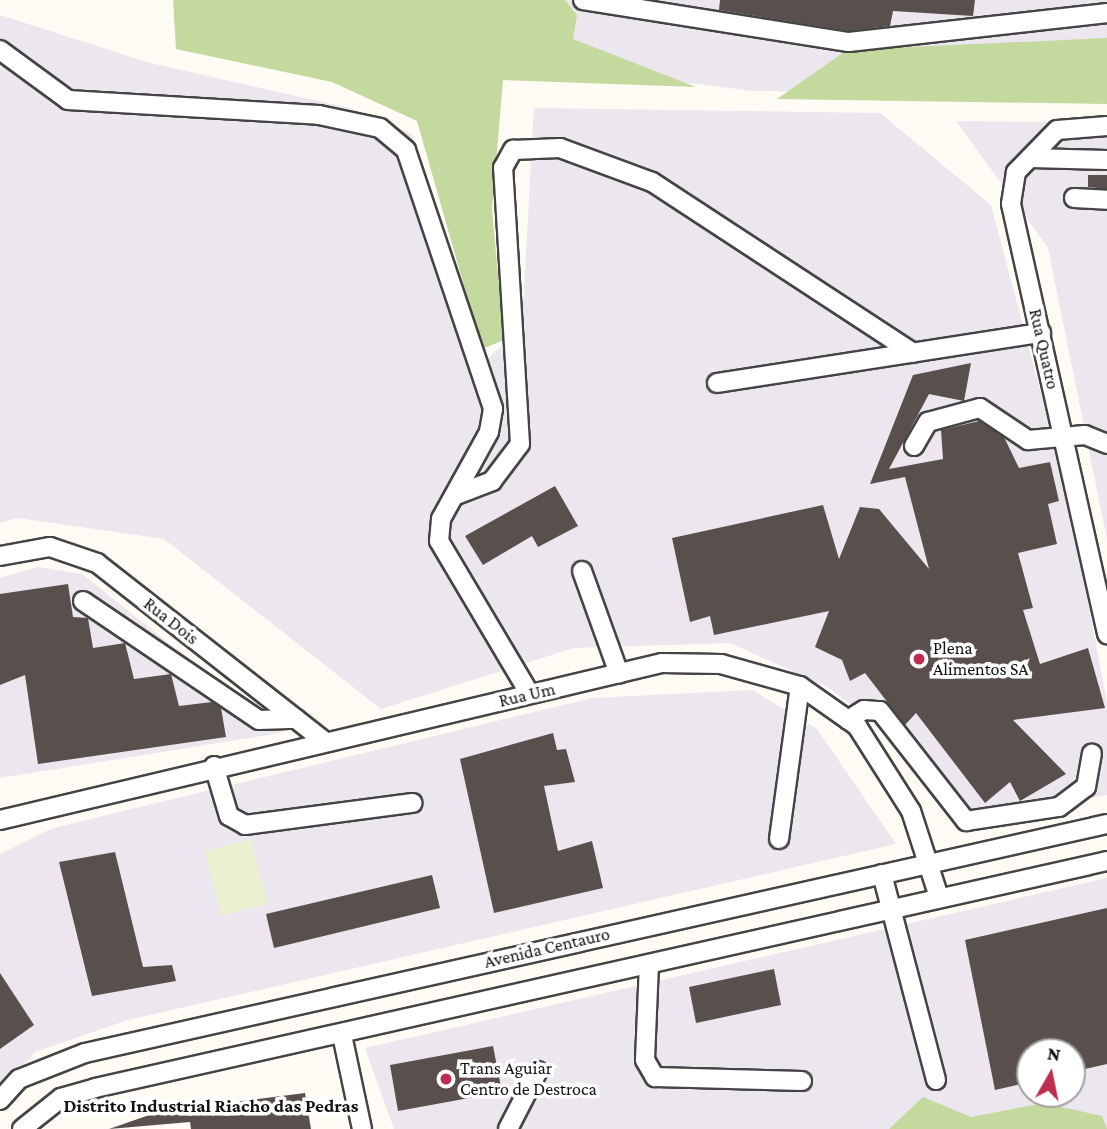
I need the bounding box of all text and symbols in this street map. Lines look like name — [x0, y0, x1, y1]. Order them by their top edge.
street label: Rua Quatro — [1024, 307, 1064, 391]
street label: Rua Dois — [139, 593, 203, 649]
place label: Plena Alimentos SA — [933, 638, 1029, 680]
marker: Plena Alimentos SA — [911, 651, 927, 667]
street label: Rua Um — [497, 678, 557, 712]
street label: Avenida Centauro — [482, 923, 612, 973]
north arrow — [1016, 1038, 1086, 1108]
text: N — [1046, 1042, 1062, 1065]
place label: Trans Aguiar Centro de Destroca — [460, 1058, 597, 1100]
marker: Trans Aguiar Centro de Destroca — [438, 1071, 454, 1087]
district label: Distrito Industrial Riacho das Pedras — [63, 1095, 359, 1117]

